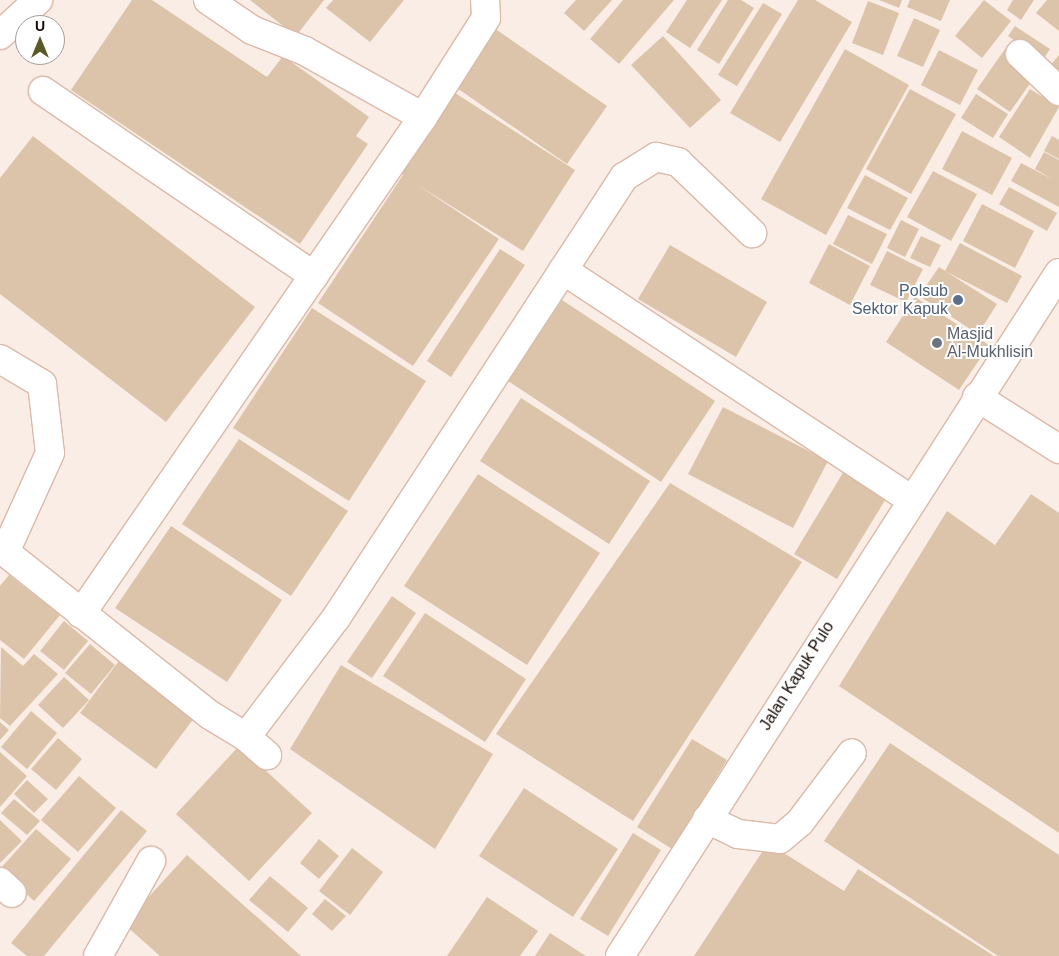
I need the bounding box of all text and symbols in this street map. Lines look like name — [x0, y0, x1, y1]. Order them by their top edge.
north arrow — [15, 15, 65, 65]
text: U — [35, 18, 45, 34]
place label: Polsub Sektor Kapuk — [852, 281, 948, 319]
marker: Polsub Sektor Kapuk — [952, 294, 964, 306]
place label: Masjid Al-Mukhlisin — [947, 324, 1033, 362]
marker: Masjid Al-Mukhlisin — [931, 337, 943, 349]
street label: Jalan Kapuk Pulo — [756, 618, 838, 734]

